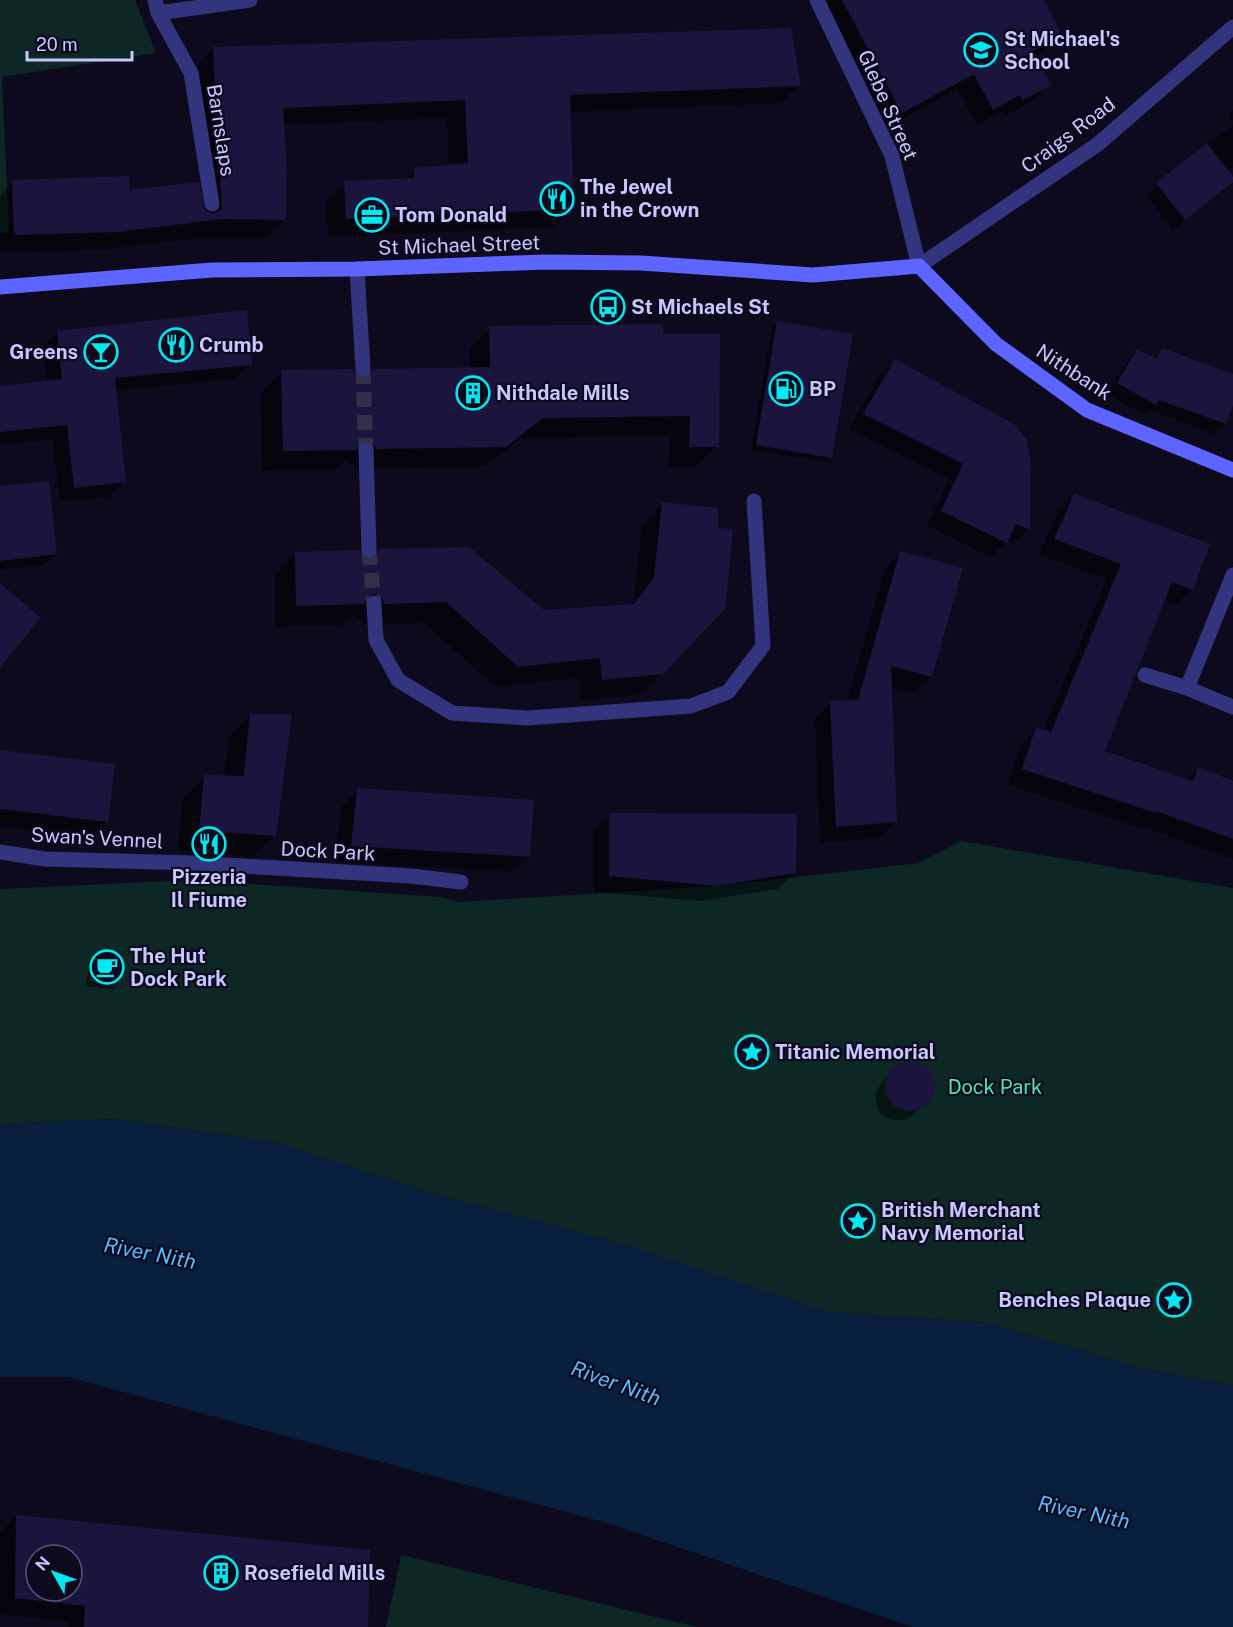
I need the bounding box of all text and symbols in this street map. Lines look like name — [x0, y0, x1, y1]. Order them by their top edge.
scale bar — [27, 24, 132, 62]
place label: St Michael's School — [1004, 27, 1120, 74]
school or university icon: St Michael's School — [963, 32, 999, 68]
text: 20 m — [36, 34, 78, 55]
street label: Glebe Street — [853, 46, 923, 164]
street label: Barnslaps — [202, 82, 240, 178]
street label: Craigs Road — [1016, 92, 1120, 178]
place label: The Jewel in the Crown — [580, 175, 699, 222]
restaurant icon: The Jewel in the Crown — [539, 181, 575, 217]
office icon: Tom Donald — [354, 197, 390, 233]
place label: Tom Donald — [395, 203, 507, 227]
street label: St Michael Street — [377, 230, 541, 260]
bus stop icon: St Michaels St — [590, 289, 626, 325]
place label: St Michaels St — [631, 295, 770, 319]
restaurant icon: Crumb — [158, 327, 194, 363]
place label: Crumb — [199, 333, 264, 357]
bar icon: Greens — [83, 334, 119, 370]
street label: Nithbank — [1032, 339, 1116, 405]
place label: Greens — [9, 340, 78, 364]
fuel station icon: BP — [768, 371, 804, 407]
building icon: Nithdale Mills — [455, 375, 491, 411]
place label: BP — [809, 377, 836, 401]
place label: Nithdale Mills — [496, 381, 630, 405]
street label: Swan's Vennel — [30, 823, 164, 853]
restaurant icon: Pizzeria Il Fiume — [191, 826, 227, 862]
street label: Dock Park — [280, 837, 376, 865]
place label: Pizzeria Il Fiume — [171, 865, 247, 912]
place label: The Hut Dock Park — [130, 944, 227, 991]
cafe icon: The Hut Dock Park — [89, 949, 125, 985]
place icon: Titanic Memorial — [734, 1034, 770, 1070]
place label: Titanic Memorial — [775, 1040, 935, 1064]
park label: Dock Park — [948, 1075, 1042, 1099]
place label: British Merchant Navy Memorial — [881, 1198, 1040, 1245]
place icon: British Merchant Navy Memorial — [840, 1203, 876, 1239]
water label: River Nith — [102, 1232, 198, 1274]
place icon: Benches Plaque — [1156, 1282, 1192, 1318]
place label: Benches Plaque — [998, 1288, 1151, 1312]
water label: River Nith — [568, 1355, 664, 1411]
water label: River Nith — [1036, 1490, 1132, 1534]
north arrow — [24, 1543, 84, 1603]
text: N — [32, 1553, 54, 1575]
building icon: Rosefield Mills — [203, 1555, 239, 1591]
place label: Rosefield Mills — [244, 1561, 385, 1585]

